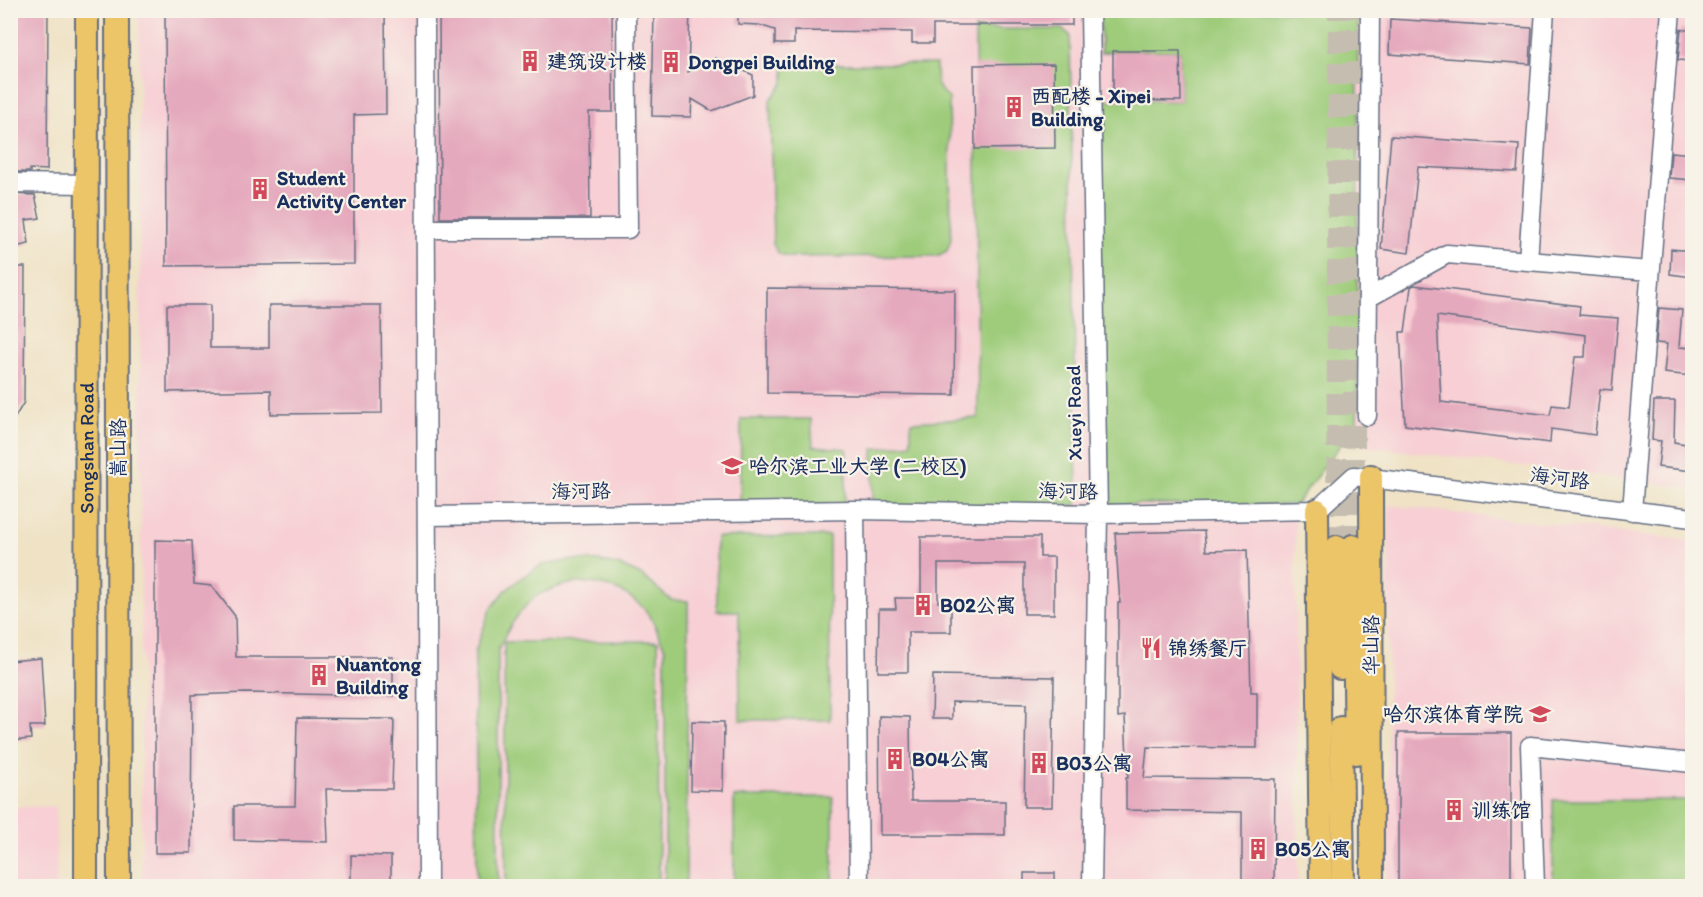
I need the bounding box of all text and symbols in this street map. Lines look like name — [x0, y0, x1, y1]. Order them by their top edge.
building icon: 建筑设计楼 — [518, 49, 542, 73]
place label: 建筑设计楼 — [547, 49, 647, 73]
building icon: Dongpei Building — [659, 50, 683, 74]
place label: Dongpei Building — [688, 50, 835, 75]
place label: 西配楼 - Xipei Building — [1031, 84, 1151, 132]
building icon: 西配楼 - Xipei Building — [1002, 95, 1026, 119]
place label: Student Activity Center — [276, 166, 406, 214]
building icon: Student Activity Center — [248, 177, 272, 201]
street label: Xueyi Road — [1061, 365, 1087, 461]
street label: Songshan Road — [74, 382, 99, 514]
street label: 嵩山路 — [106, 417, 130, 478]
school or university icon: 哈尔滨工业大学 (二校区) — [720, 454, 744, 478]
place label: 哈尔滨工业大学 (二校区) — [749, 454, 967, 479]
street label: 海河路 — [1529, 462, 1592, 494]
street label: 海河路 — [551, 478, 612, 504]
street label: 海河路 — [1038, 478, 1099, 504]
building icon: B02公寓 — [911, 593, 935, 617]
place label: B02公寓 — [940, 593, 1016, 617]
street label: 华山路 — [1359, 614, 1383, 675]
restaurant icon: 锦绣餐厅 — [1139, 636, 1163, 660]
place label: 锦绣餐厅 — [1168, 636, 1248, 660]
place label: Nuantong Building — [336, 652, 422, 700]
building icon: Nuantong Building — [307, 663, 331, 687]
place label: 哈尔滨体育学院 — [1383, 702, 1523, 726]
school or university icon: 哈尔滨体育学院 — [1528, 702, 1552, 726]
building icon: B04公寓 — [883, 747, 907, 771]
place label: B04公寓 — [912, 747, 989, 771]
building icon: B03公寓 — [1027, 751, 1051, 775]
place label: B03公寓 — [1056, 751, 1132, 775]
building icon: 训练馆 — [1442, 798, 1466, 822]
place label: 训练馆 — [1471, 798, 1531, 822]
building icon: B05公寓 — [1246, 837, 1270, 861]
place label: B05公寓 — [1275, 837, 1351, 861]

